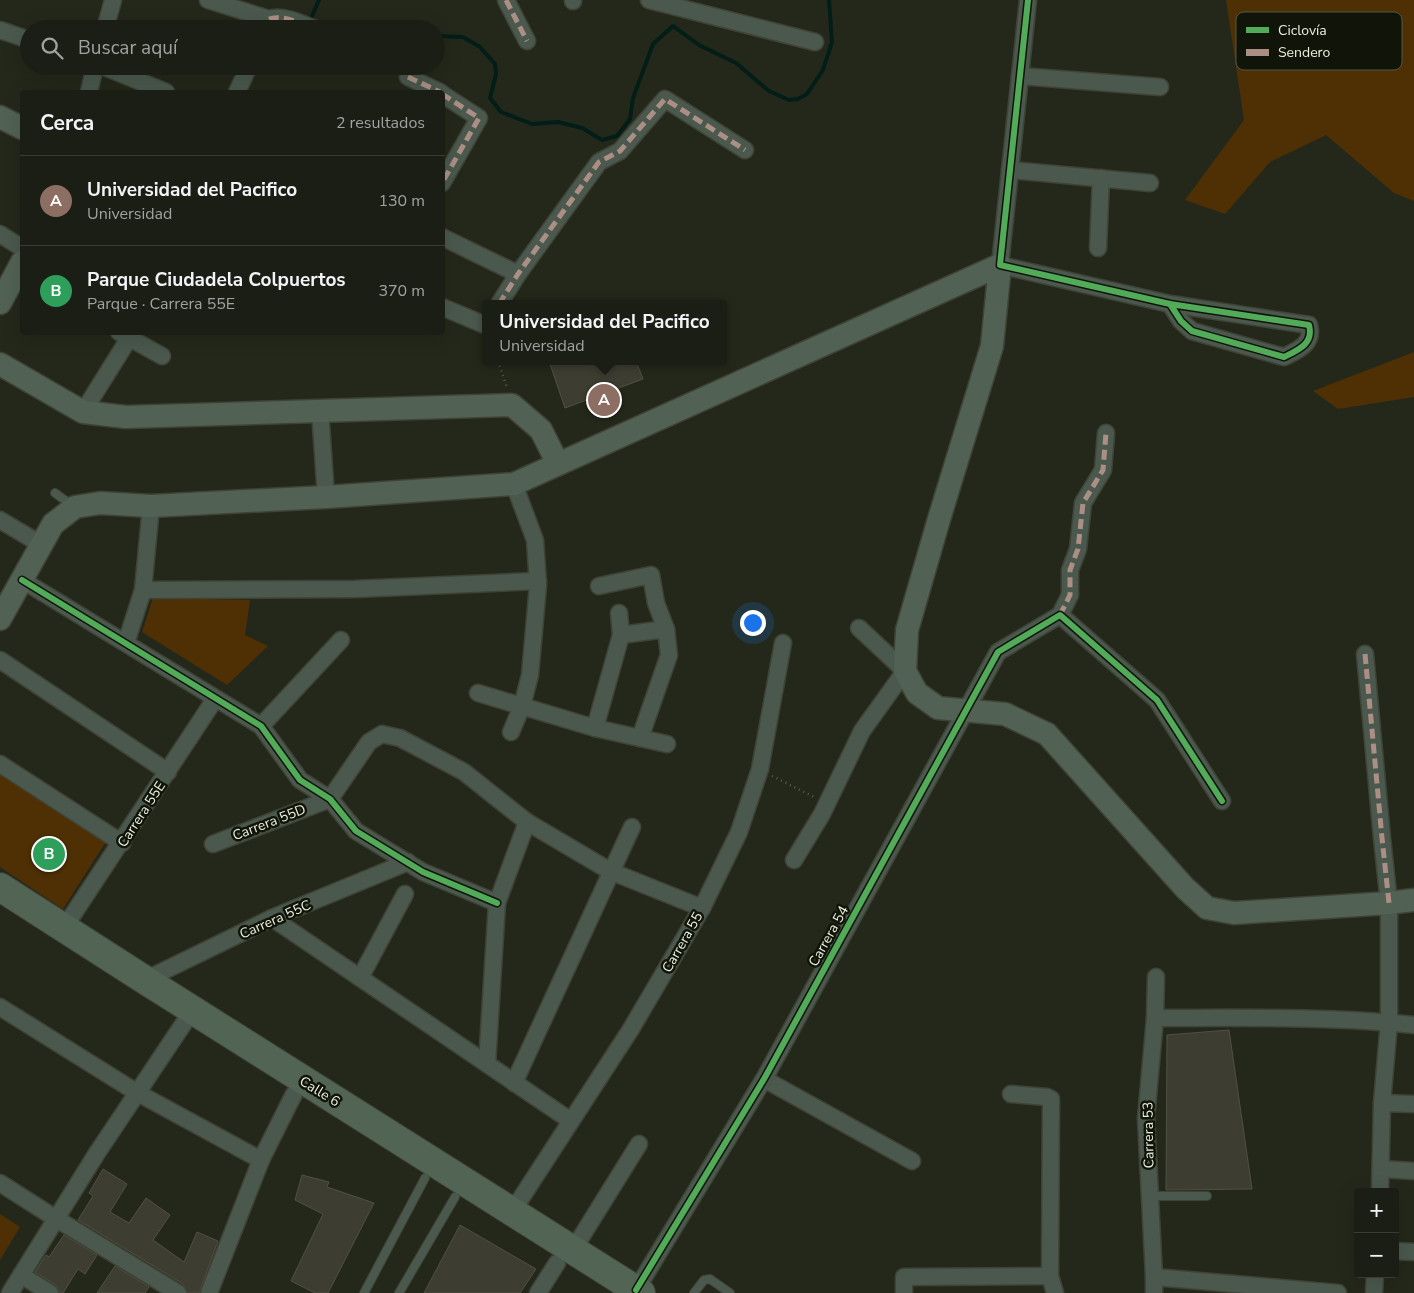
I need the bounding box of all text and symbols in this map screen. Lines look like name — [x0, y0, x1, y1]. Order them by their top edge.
legend — [1236, 12, 1402, 70]
search box — [20, 20, 445, 75]
text: Ciclovía — [1278, 21, 1327, 40]
icon: search — [38, 34, 66, 62]
text: Buscar aquí — [78, 35, 177, 61]
text: Sendero — [1278, 43, 1331, 62]
text: Cerca — [40, 109, 94, 137]
text: 2 resultados — [336, 112, 425, 134]
text: Universidad del Pacifico — [87, 177, 297, 203]
text: A — [50, 190, 62, 212]
text: 130 m — [378, 190, 425, 212]
text: Universidad — [87, 203, 172, 225]
text: Parque Ciudadela Colpuertos — [87, 267, 346, 293]
text: B — [50, 280, 62, 302]
text: 370 m — [378, 280, 425, 302]
text: Parque · Carrera 55E — [87, 293, 235, 315]
popup — [482, 300, 727, 365]
text: Universidad del Pacifico — [499, 309, 710, 335]
text: Universidad — [499, 335, 585, 357]
pin: A — [588, 381, 620, 419]
your location — [740, 610, 766, 636]
street label: Carrera 55E — [113, 778, 170, 851]
street label: Carrera 55D — [230, 800, 309, 845]
pin: B — [33, 835, 65, 873]
street label: Carrera 55C — [237, 895, 314, 944]
street label: Carrera 54 — [804, 902, 853, 970]
street label: Carrera 55 — [658, 909, 707, 976]
street label: Calle 6 — [296, 1072, 344, 1111]
street label: Carrera 53 — [1138, 1101, 1159, 1169]
map controls — [1354, 1188, 1399, 1278]
button: + — [1354, 1188, 1399, 1233]
button: − — [1354, 1233, 1399, 1278]

